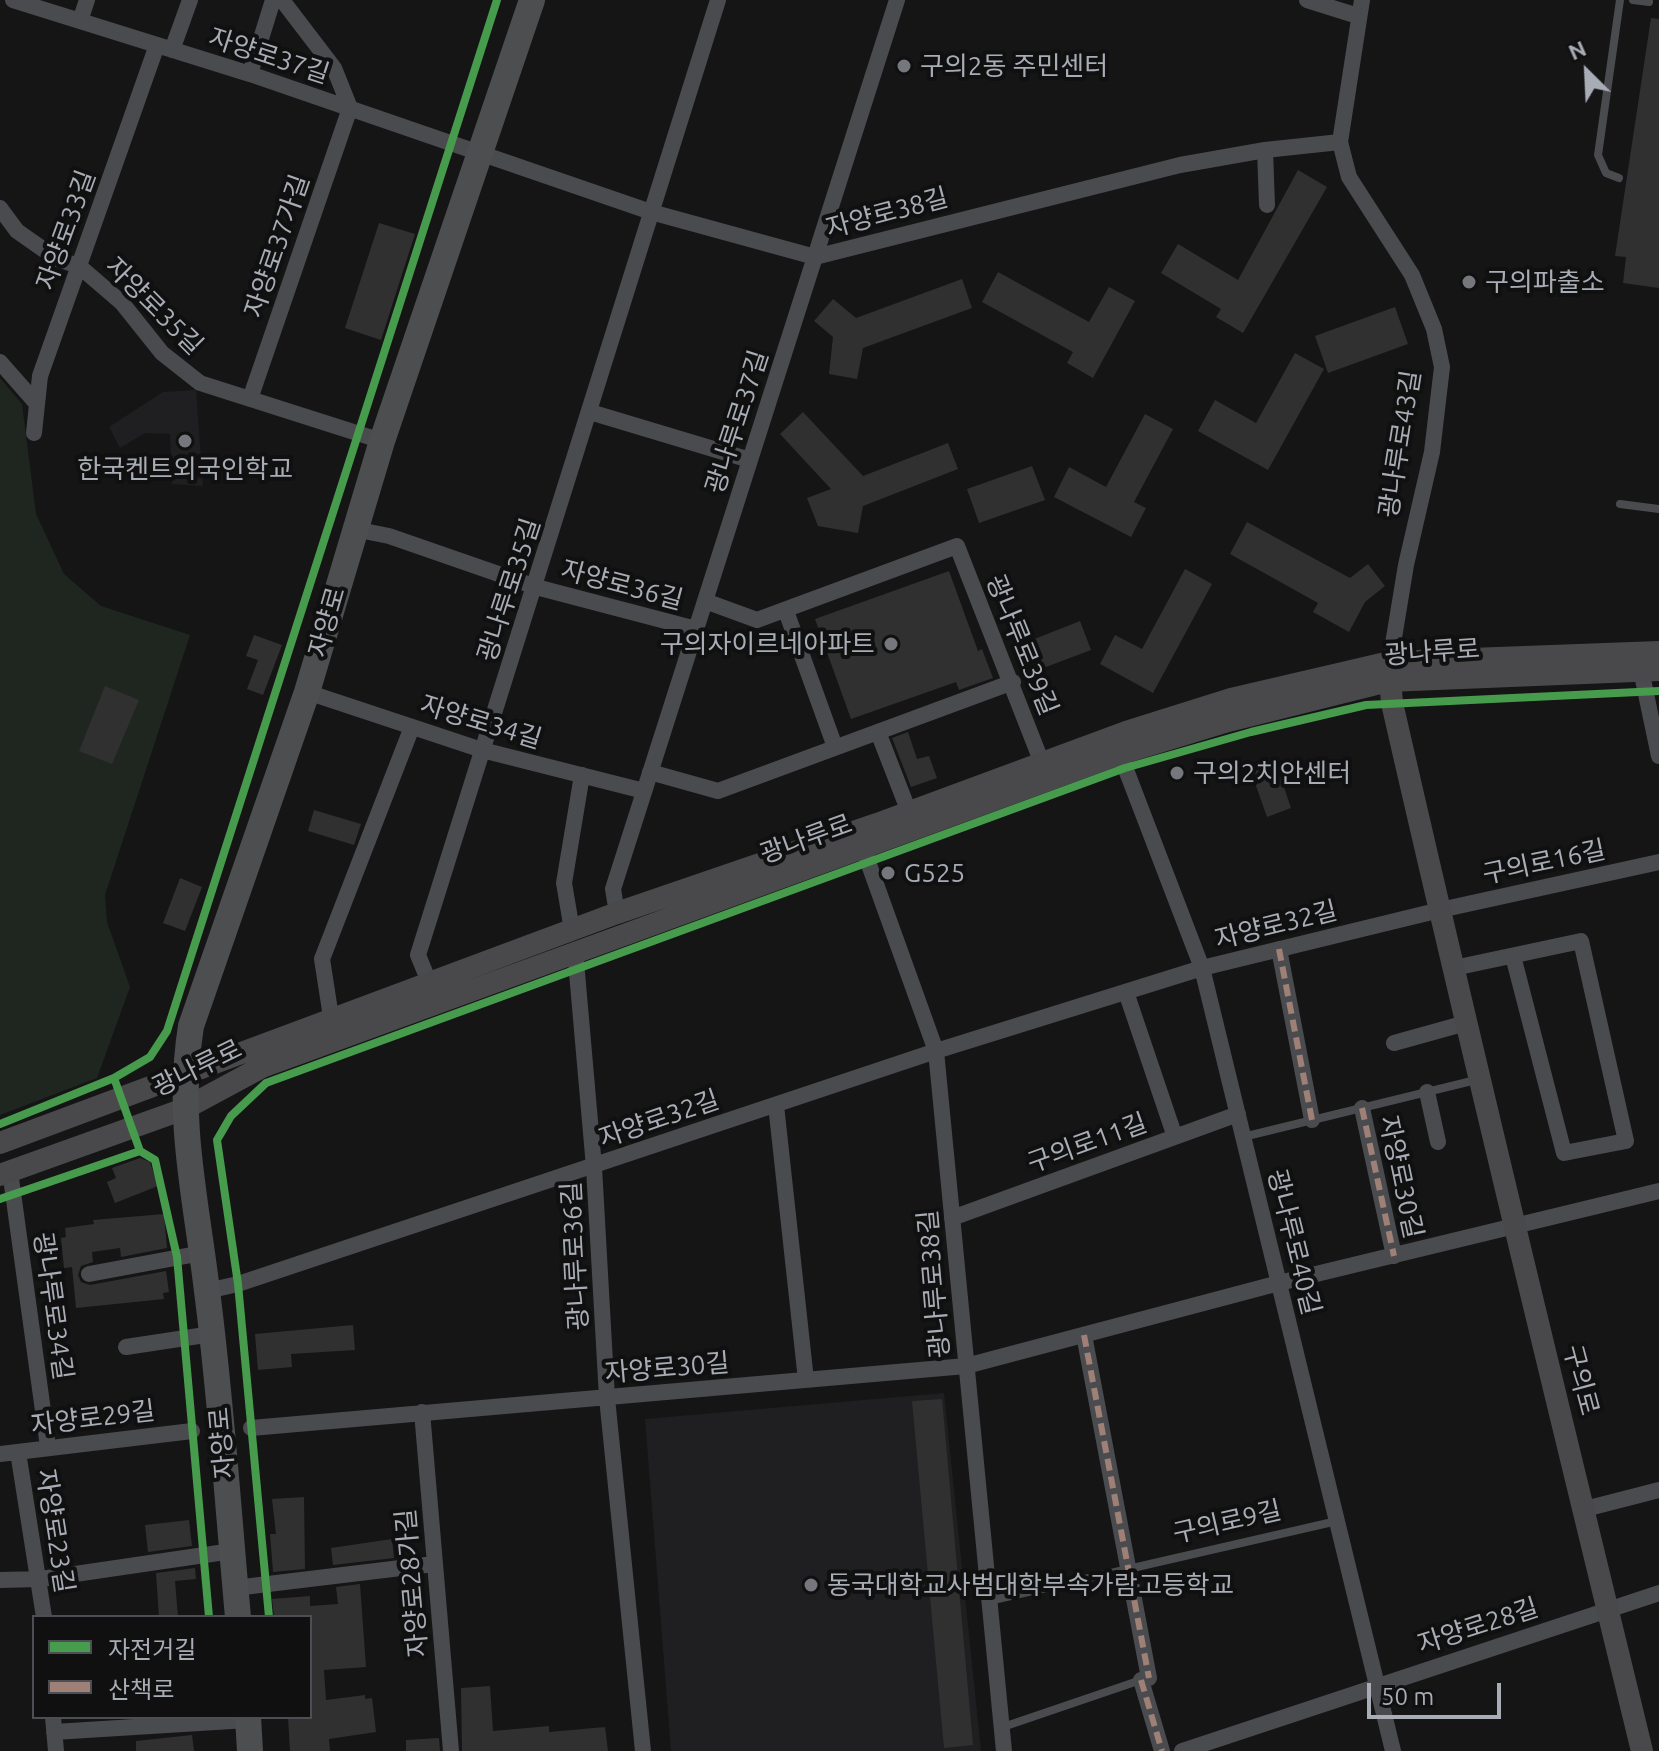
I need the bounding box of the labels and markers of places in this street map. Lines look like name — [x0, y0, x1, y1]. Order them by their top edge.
place label: 구의2동 주민센터 — [920, 50, 1108, 82]
marker: 구의2동 주민센터 — [895, 57, 913, 75]
place label: 구의파출소 — [1485, 266, 1605, 298]
marker: 구의파출소 — [1460, 273, 1478, 291]
marker: 한국켄트외국인학교 — [176, 432, 194, 450]
place label: 한국켄트외국인학교 — [77, 453, 293, 485]
place label: 구의자이르네아파트 — [660, 628, 875, 660]
marker: 구의자이르네아파트 — [882, 635, 900, 653]
place label: 구의2치안센터 — [1193, 757, 1351, 789]
marker: 구의2치안센터 — [1168, 764, 1186, 782]
place label: G525 — [904, 857, 965, 889]
marker: G525 — [879, 864, 897, 882]
place label: 동국대학교사범대학부속가람고등학교 — [827, 1569, 1234, 1601]
marker: 동국대학교사범대학부속가람고등학교 — [802, 1576, 820, 1594]

